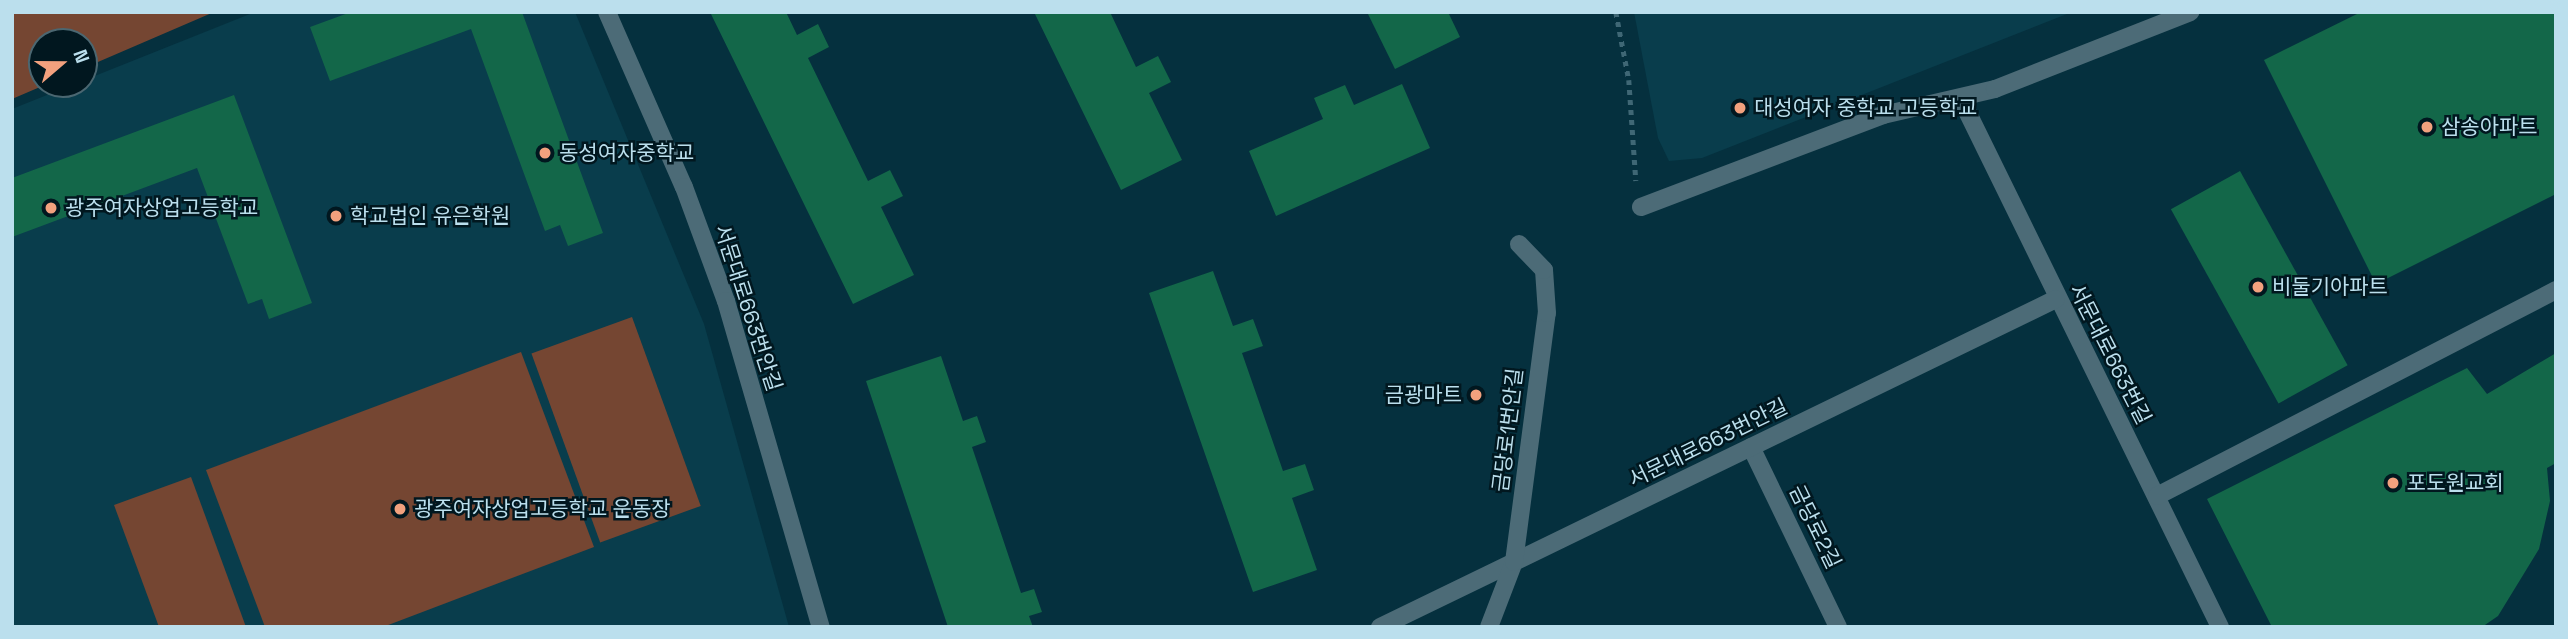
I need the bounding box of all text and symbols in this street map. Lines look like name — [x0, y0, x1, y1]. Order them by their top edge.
north arrow — [28, 28, 98, 98]
text: N — [67, 46, 95, 67]
place label: 대성여자 중학교 고등학교 — [1754, 95, 1977, 121]
marker: 대성여자 중학교 고등학교 — [1732, 100, 1748, 116]
place label: 삼송아파트 — [2441, 114, 2538, 140]
marker: 삼송아파트 — [2419, 119, 2435, 135]
place label: 동성여자중학교 — [559, 140, 694, 166]
marker: 동성여자중학교 — [537, 145, 553, 161]
place label: 광주여자상업고등학교 — [65, 195, 258, 221]
marker: 광주여자상업고등학교 — [43, 200, 59, 216]
place label: 학교법인 유은학원 — [350, 203, 510, 229]
marker: 학교법인 유은학원 — [328, 208, 344, 224]
street label: 서문대로663번안길 — [709, 222, 787, 394]
place label: 비둘기아파트 — [2272, 274, 2388, 300]
marker: 비둘기아파트 — [2250, 279, 2266, 295]
street label: 서문대로663번길 — [2064, 280, 2156, 428]
street label: 금당로1번안길 — [1488, 367, 1528, 493]
place label: 금광마트 — [1385, 382, 1462, 408]
marker: 금광마트 — [1468, 387, 1484, 403]
street label: 서문대로663번안길 — [1624, 394, 1792, 492]
place label: 포도원교회 — [2407, 470, 2504, 496]
marker: 포도원교회 — [2385, 475, 2401, 491]
street label: 금당로2길 — [1784, 481, 1846, 573]
place label: 광주여자상업고등학교 운동장 — [414, 496, 671, 522]
marker: 광주여자상업고등학교 운동장 — [392, 501, 408, 517]

